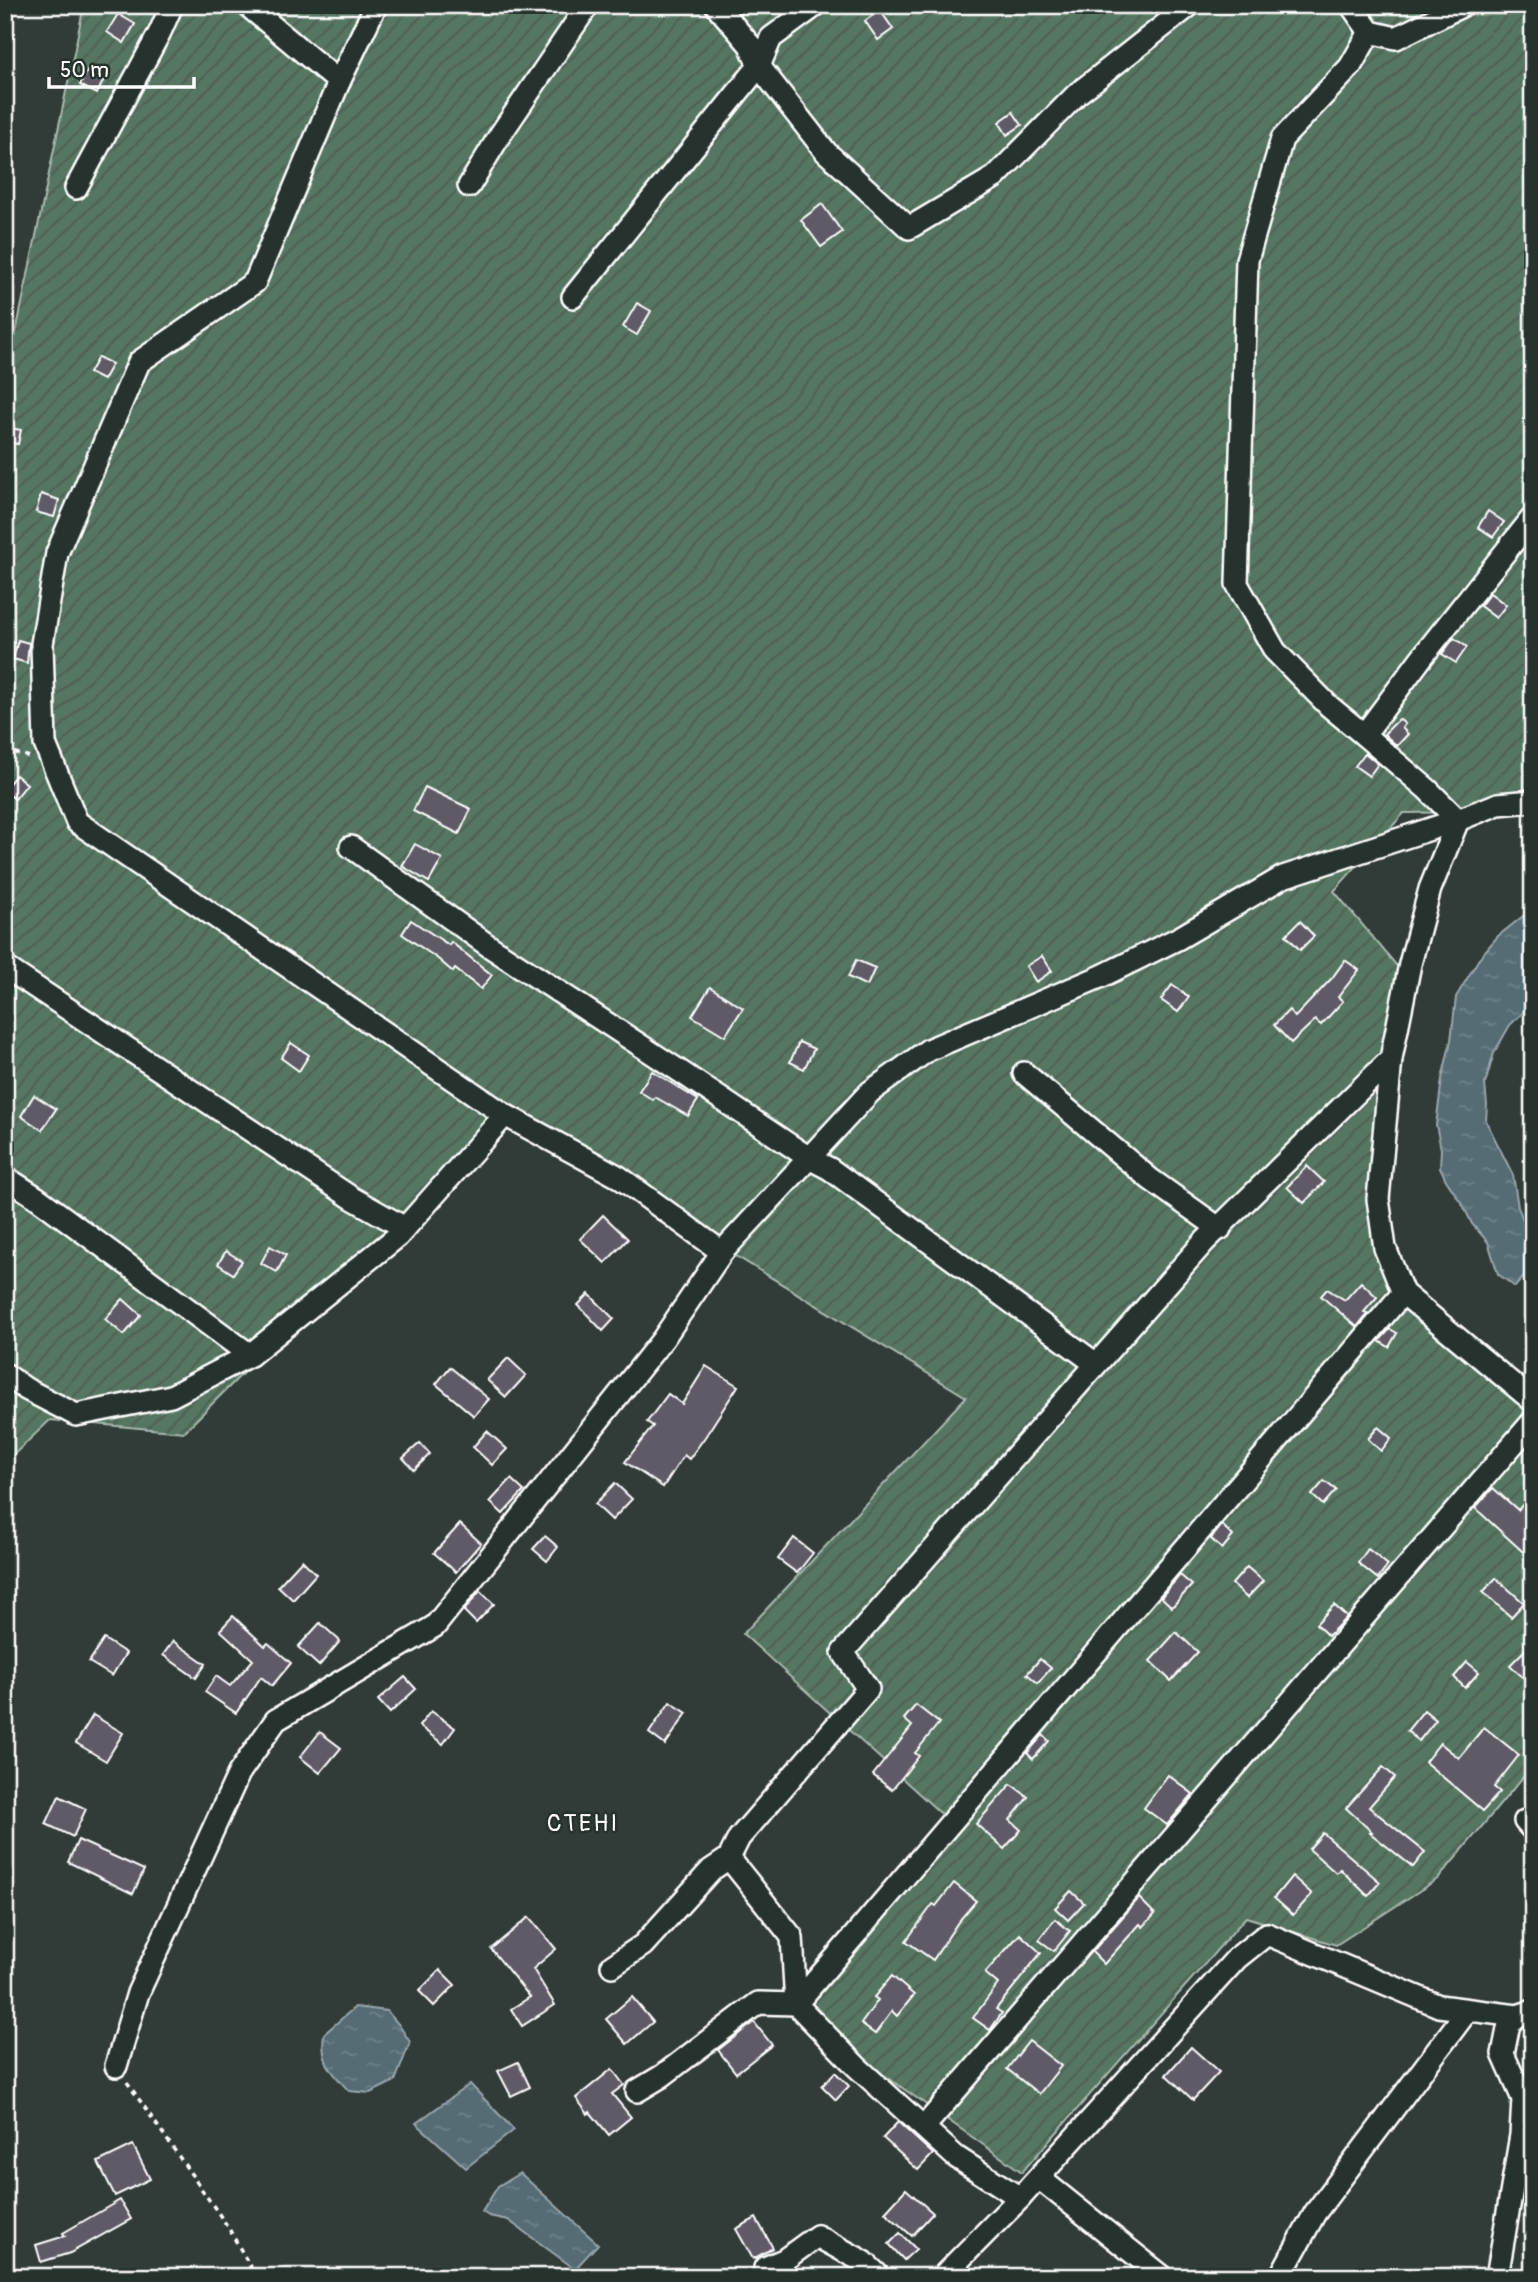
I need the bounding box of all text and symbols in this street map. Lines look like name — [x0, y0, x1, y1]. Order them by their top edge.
scale bar — [49, 46, 194, 90]
text: 50 m — [60, 57, 109, 84]
district label: СТЕНІ — [547, 1809, 619, 1838]

